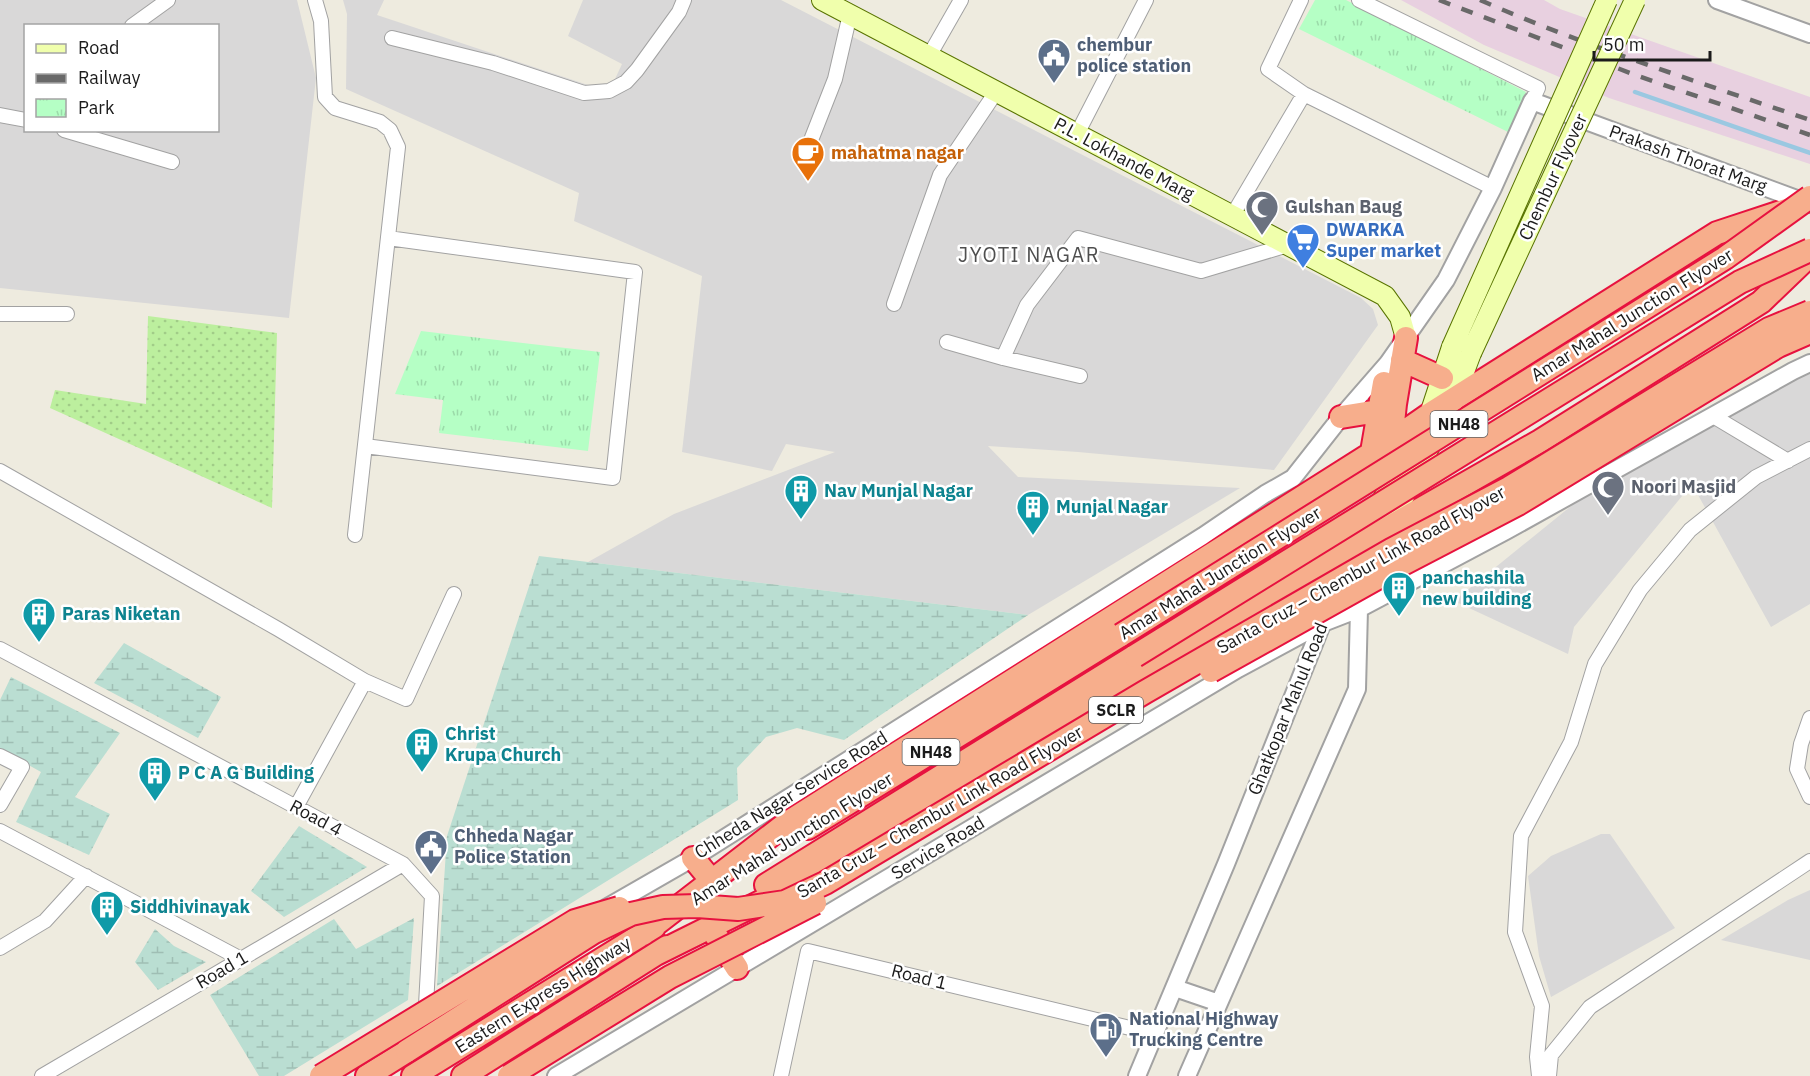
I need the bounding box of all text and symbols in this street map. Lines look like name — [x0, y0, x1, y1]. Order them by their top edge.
legend — [24, 24, 219, 132]
scale bar — [1594, 24, 1710, 62]
place label: chembur police station — [1077, 33, 1191, 77]
text: 50 m — [1603, 33, 1645, 56]
text: Road — [78, 36, 119, 59]
public building icon: chembur police station — [1036, 37, 1072, 84]
text: Railway — [78, 66, 140, 89]
text: Park — [78, 96, 115, 119]
street label: Chembur Flyover — [1513, 109, 1592, 244]
street label: P.L. Lokhande Marg — [1050, 112, 1199, 205]
street label: Prakash Thorat Marg — [1606, 119, 1771, 198]
cafe icon: mahatma nagar — [790, 135, 826, 182]
place label: mahatma nagar — [831, 141, 964, 164]
mosque icon: Gulshan Baug — [1244, 189, 1280, 236]
place label: Gulshan Baug — [1285, 195, 1402, 218]
place label: DWARKA Super market — [1326, 218, 1441, 262]
supermarket icon: DWARKA Super market — [1285, 222, 1321, 269]
district label: JYOTI NAGAR — [958, 241, 1100, 268]
street label: Amar Mahal Junction Flyover — [1527, 243, 1737, 386]
road number: NH48 — [1430, 411, 1488, 437]
mosque icon: Noori Masjid — [1590, 469, 1626, 516]
building icon: Nav Munjal Nagar — [783, 473, 819, 520]
place label: Noori Masjid — [1631, 475, 1736, 498]
place label: Nav Munjal Nagar — [824, 479, 973, 502]
street label: Santa Cruz – Chembur Link Road Flyover — [1212, 480, 1509, 659]
building icon: Munjal Nagar — [1015, 489, 1051, 536]
place label: Munjal Nagar — [1056, 495, 1168, 518]
street label: Amar Mahal Junction Flyover — [1115, 501, 1325, 644]
place label: panchashila new building — [1422, 566, 1531, 610]
building icon: panchashila new building — [1381, 570, 1417, 617]
building icon: Paras Niketan — [21, 596, 57, 643]
place label: Paras Niketan — [62, 602, 180, 625]
street label: Ghatkopar Mahul Road — [1242, 619, 1333, 798]
road number: SCLR — [1089, 697, 1143, 723]
street label: Santa Cruz – Chembur Link Road Flyover — [793, 720, 1087, 903]
place label: Christ Krupa Church — [445, 722, 561, 766]
building icon: Christ Krupa Church — [404, 726, 440, 773]
street label: Chheda Nagar Service Road — [690, 726, 891, 863]
road number: NH48 — [902, 739, 960, 765]
building icon: P C A G Building — [137, 755, 173, 802]
place label: P C A G Building — [178, 761, 314, 784]
street label: Amar Mahal Junction Flyover — [687, 767, 897, 910]
street label: Road 4 — [286, 794, 347, 841]
street label: Service Road — [887, 811, 989, 884]
place label: Chheda Nagar Police Station — [454, 824, 573, 868]
public building icon: Chheda Nagar Police Station — [413, 828, 449, 875]
building icon: Siddhivinayak — [89, 889, 125, 936]
place label: Siddhivinayak — [130, 895, 250, 918]
street label: Eastern Express Highway — [451, 931, 635, 1058]
street label: Road 1 — [192, 945, 252, 994]
street label: Road 1 — [889, 959, 949, 994]
place label: National Highway Trucking Centre — [1129, 1007, 1279, 1051]
fuel station icon: National Highway Trucking Centre — [1088, 1011, 1124, 1058]

